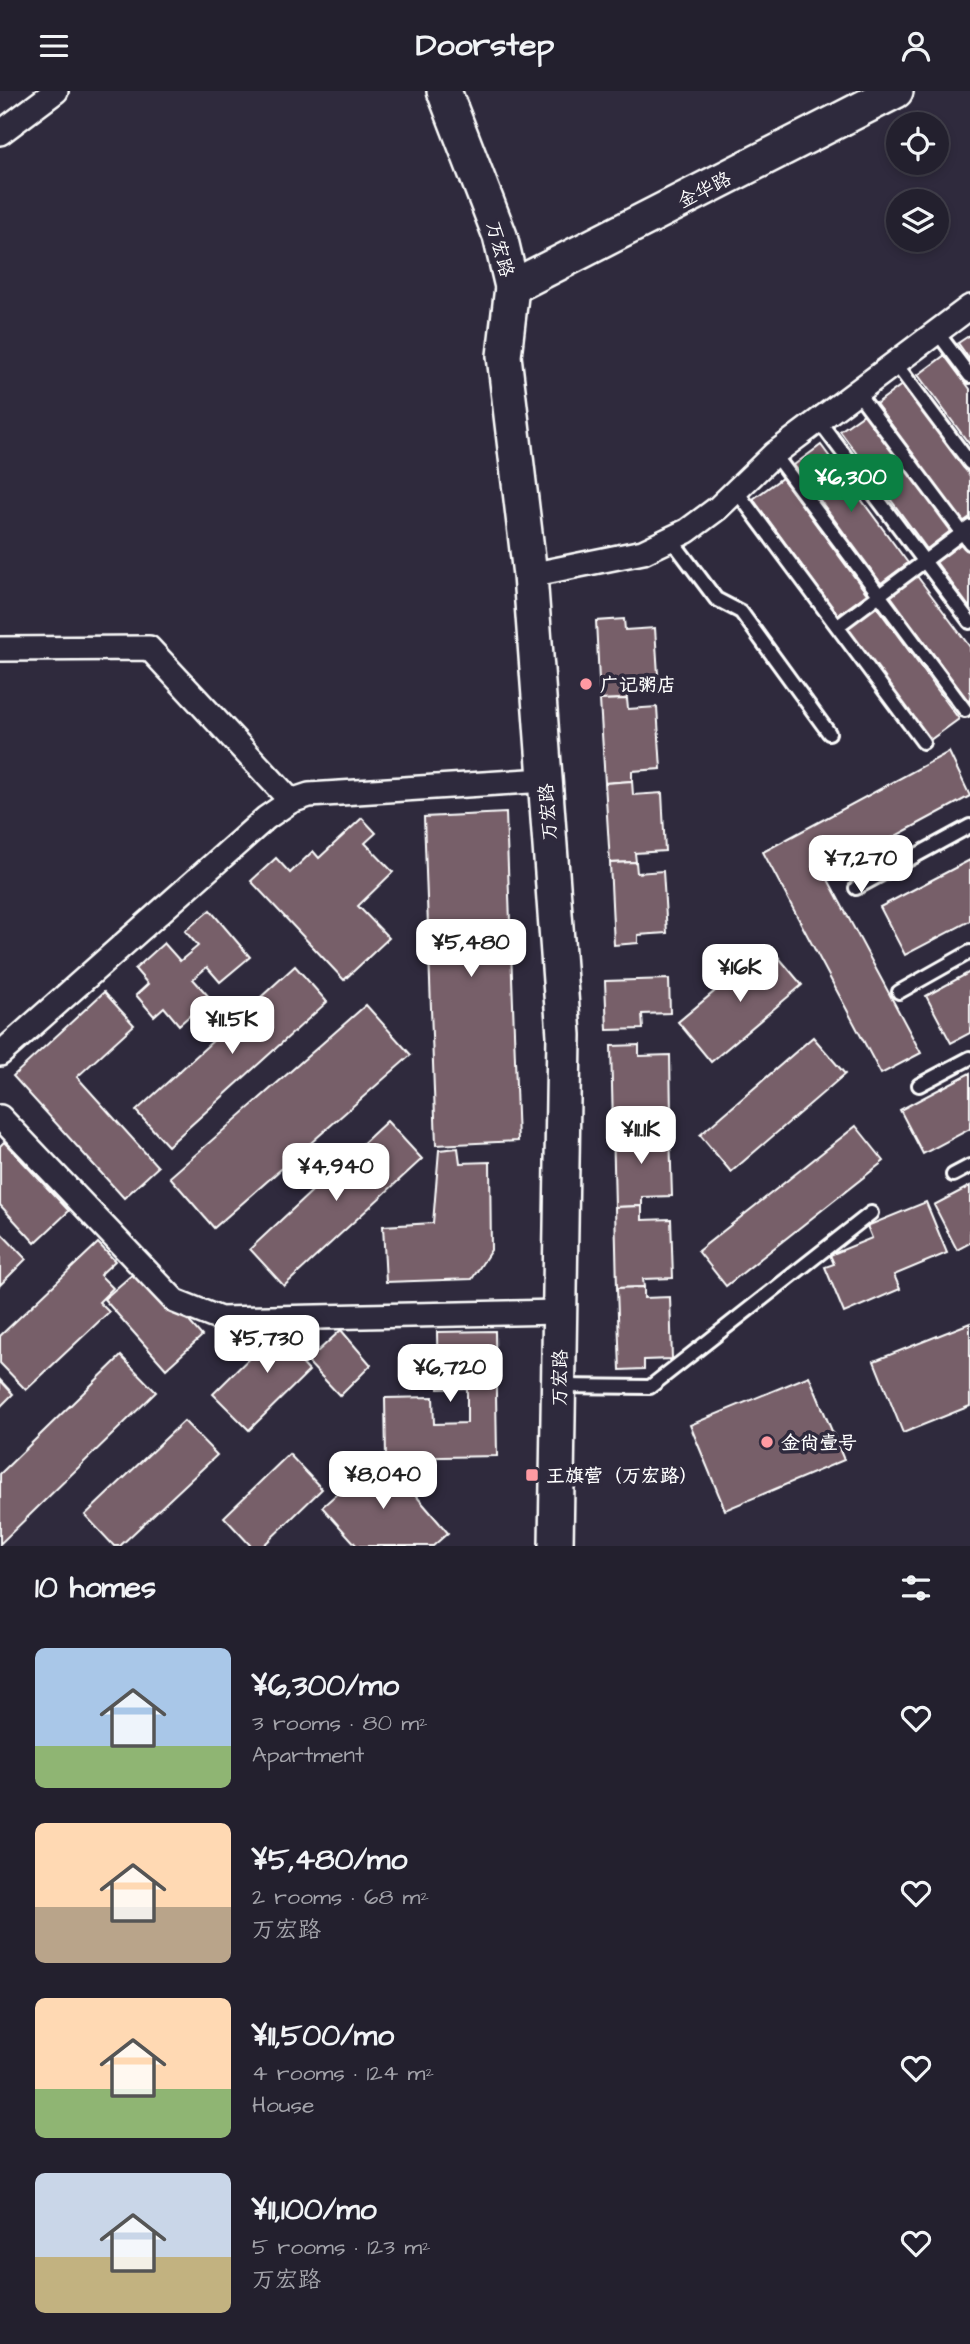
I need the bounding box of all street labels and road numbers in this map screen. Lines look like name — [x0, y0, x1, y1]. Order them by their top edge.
street label: 金华路 — [673, 165, 736, 215]
street label: 万宏路 — [479, 218, 520, 280]
street label: 万宏路 — [533, 783, 564, 841]
street label: 万宏路 — [547, 1349, 574, 1407]

